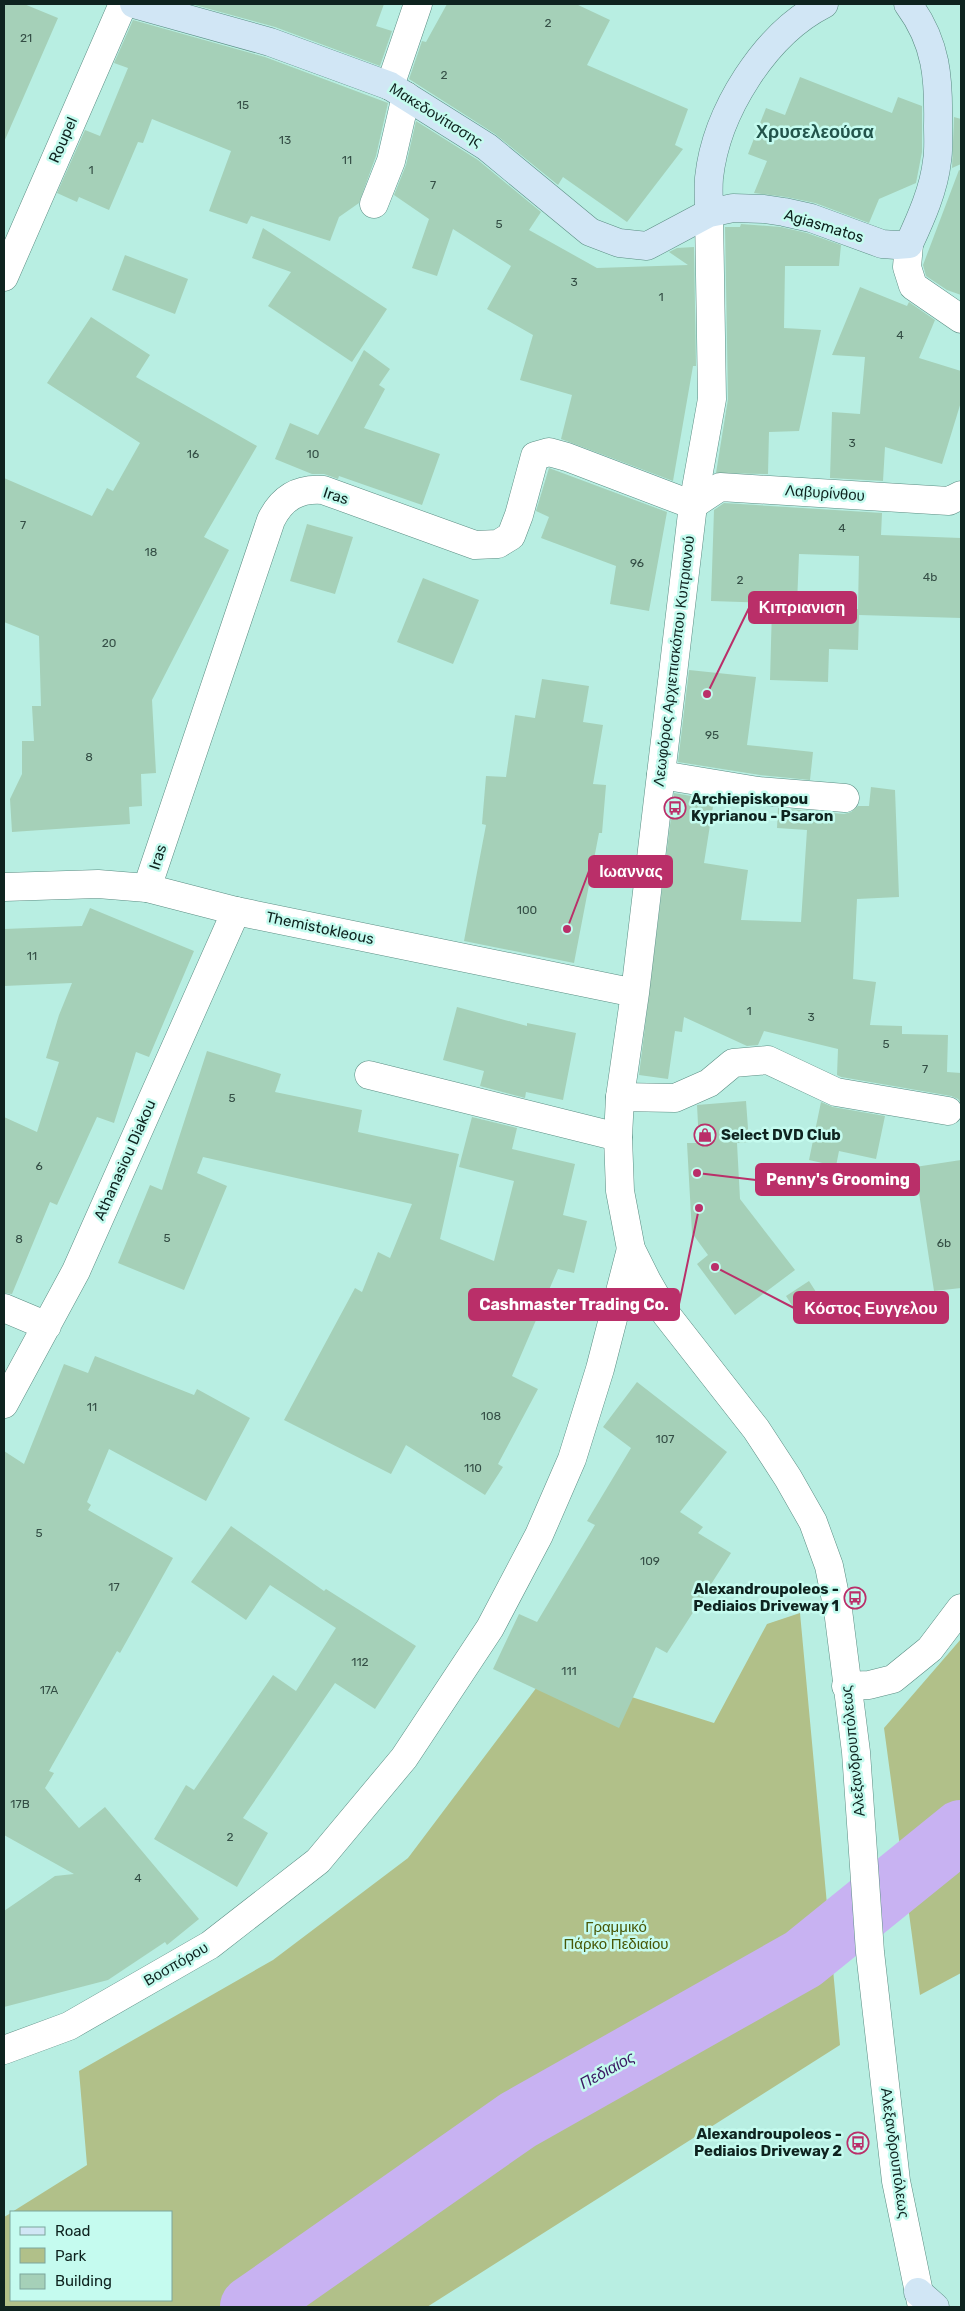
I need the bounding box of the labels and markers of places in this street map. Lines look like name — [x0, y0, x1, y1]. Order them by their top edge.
callout: Κιπριανιση — [749, 592, 856, 623]
place label: Archiepiskopou Kyprianou - Psaron — [691, 790, 833, 825]
bus stop icon: Archiepiskopou Kyprianou - Psaron — [663, 796, 687, 820]
callout: Ιωαννας — [589, 856, 672, 887]
shop icon: Select DVD Club — [693, 1123, 717, 1147]
place label: Select DVD Club — [721, 1126, 841, 1144]
callout: Penny's Grooming — [756, 1164, 919, 1195]
callout: Cashmaster Trading Co. — [469, 1289, 679, 1320]
callout: Κόστος Ευγγελου — [794, 1292, 948, 1323]
place label: Alexandroupoleos - Pediaios Driveway 1 — [693, 1580, 839, 1615]
bus stop icon: Alexandroupoleos - Pediaios Driveway 1 — [843, 1586, 867, 1610]
place label: Alexandroupoleos - Pediaios Driveway 2 — [694, 2125, 842, 2160]
bus stop icon: Alexandroupoleos - Pediaios Driveway 2 — [846, 2131, 870, 2155]

